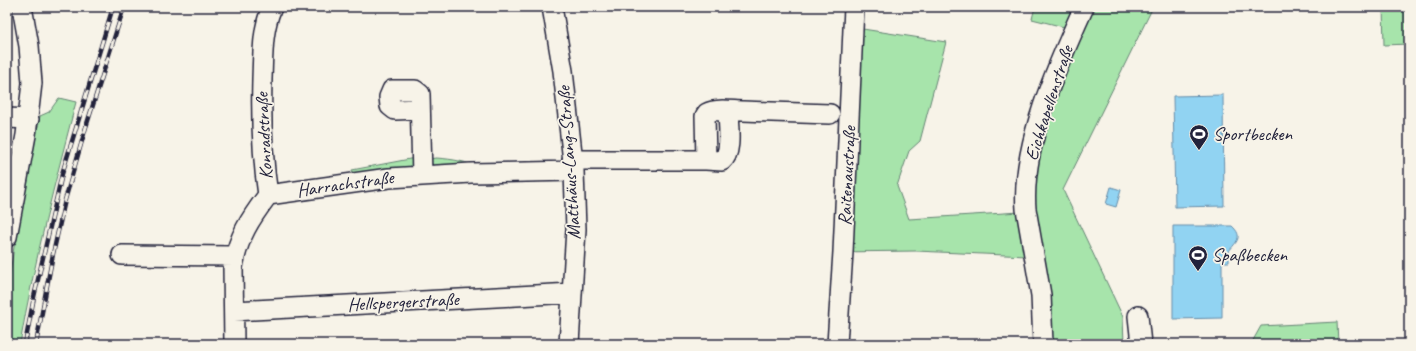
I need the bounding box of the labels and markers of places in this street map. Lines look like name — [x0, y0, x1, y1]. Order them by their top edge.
place label: Sportbecken — [1213, 122, 1292, 146]
sports icon: Sportbecken — [1188, 123, 1210, 151]
place label: Spaßbecken — [1212, 243, 1288, 267]
sports icon: Spaßbecken — [1187, 244, 1209, 272]

